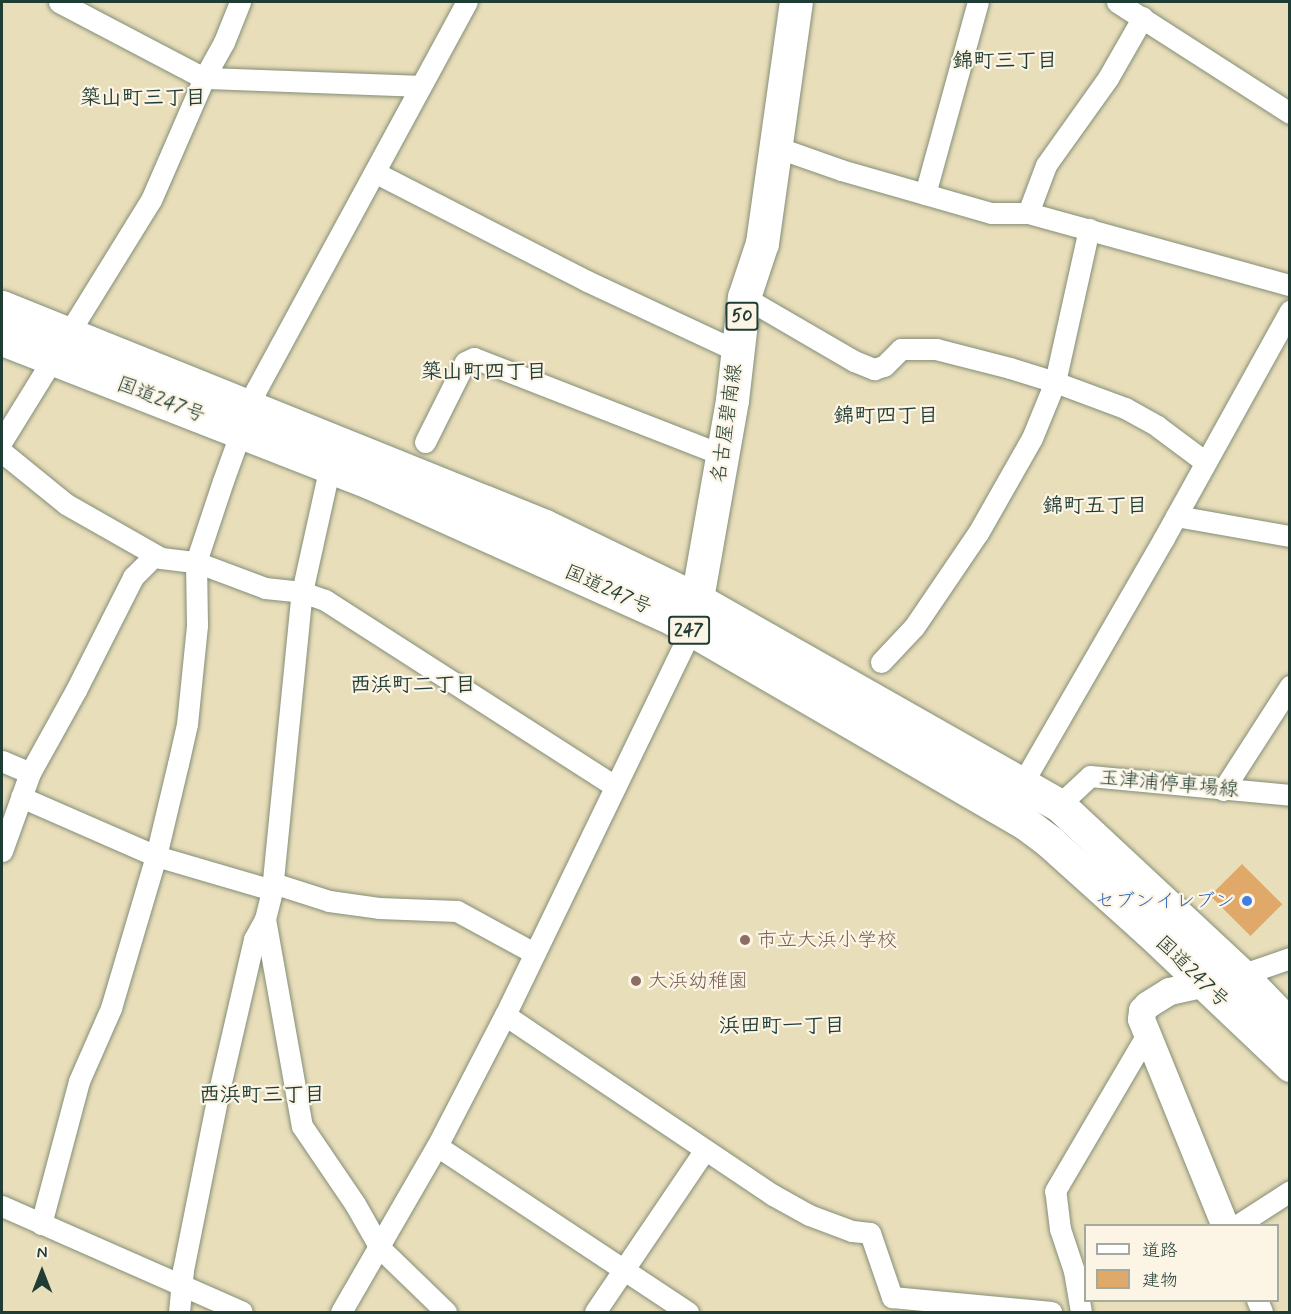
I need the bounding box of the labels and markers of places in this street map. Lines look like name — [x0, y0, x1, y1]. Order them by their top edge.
place label: セブンイレブン — [1095, 889, 1235, 913]
marker: セブンイレブン — [1240, 894, 1254, 908]
place label: 市立大浜小学校 — [757, 928, 897, 952]
marker: 市立大浜小学校 — [738, 933, 752, 947]
place label: 大浜幼稚園 — [648, 969, 748, 993]
marker: 大浜幼稚園 — [629, 974, 643, 988]

